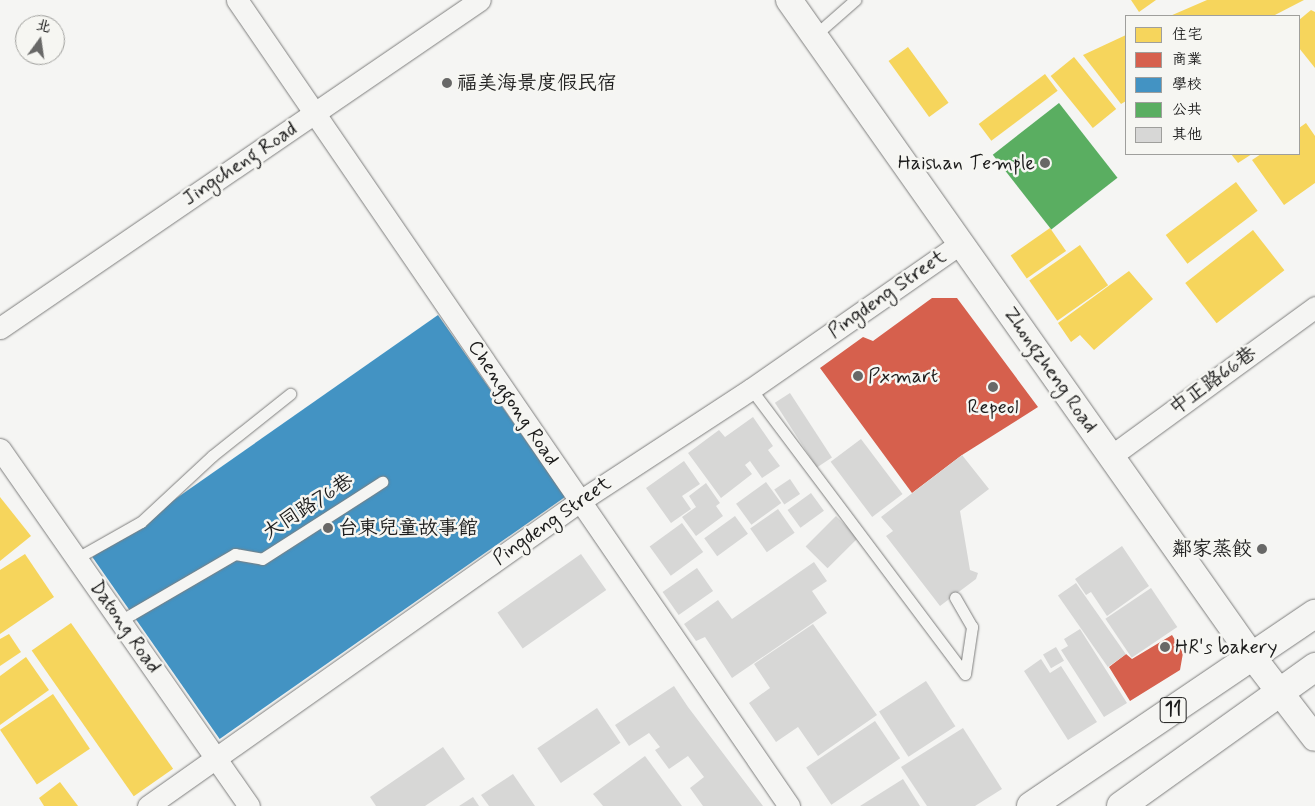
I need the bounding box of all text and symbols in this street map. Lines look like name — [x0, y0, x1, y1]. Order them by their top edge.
north arrow — [15, 15, 65, 65]
legend — [1125, 15, 1300, 155]
text: 北 — [34, 16, 52, 37]
text: 住宅 — [1172, 25, 1202, 45]
text: 商業 — [1172, 50, 1202, 70]
place label: 福美海景度假民宿 — [457, 71, 617, 95]
text: 學校 — [1172, 75, 1202, 95]
marker: 福美海景度假民宿 — [441, 77, 453, 89]
text: 公共 — [1172, 100, 1202, 120]
street label: Jingcheng Road — [179, 117, 301, 211]
text: 其他 — [1172, 125, 1202, 145]
place label: Haishan Temple — [905, 151, 1035, 175]
marker: Haishan Temple — [1039, 157, 1051, 169]
street label: Pingdeng Street — [823, 244, 951, 344]
street label: Zhongzheng Road — [998, 302, 1102, 438]
street label: Chenggong Road — [462, 336, 564, 470]
street label: 中正路66巷 — [1165, 342, 1261, 420]
place label: Pxmart — [868, 364, 938, 388]
marker: Pxmart — [852, 370, 864, 382]
marker: Repeol — [987, 381, 999, 393]
place label: Repeol — [968, 395, 1018, 419]
street label: 大同路76巷 — [258, 469, 358, 545]
street label: Pingdeng Street — [488, 471, 616, 571]
place label: 台東兒童故事館 — [338, 516, 478, 540]
marker: 台東兒童故事館 — [322, 522, 334, 534]
place label: 鄰家蒸餃 — [1172, 537, 1252, 561]
marker: 鄰家蒸餃 — [1256, 543, 1268, 555]
street label: Datong Road — [84, 576, 166, 678]
place label: HR's bakery — [1175, 635, 1277, 659]
marker: HR's bakery — [1159, 641, 1171, 653]
road number: 11 — [1159, 694, 1187, 726]

